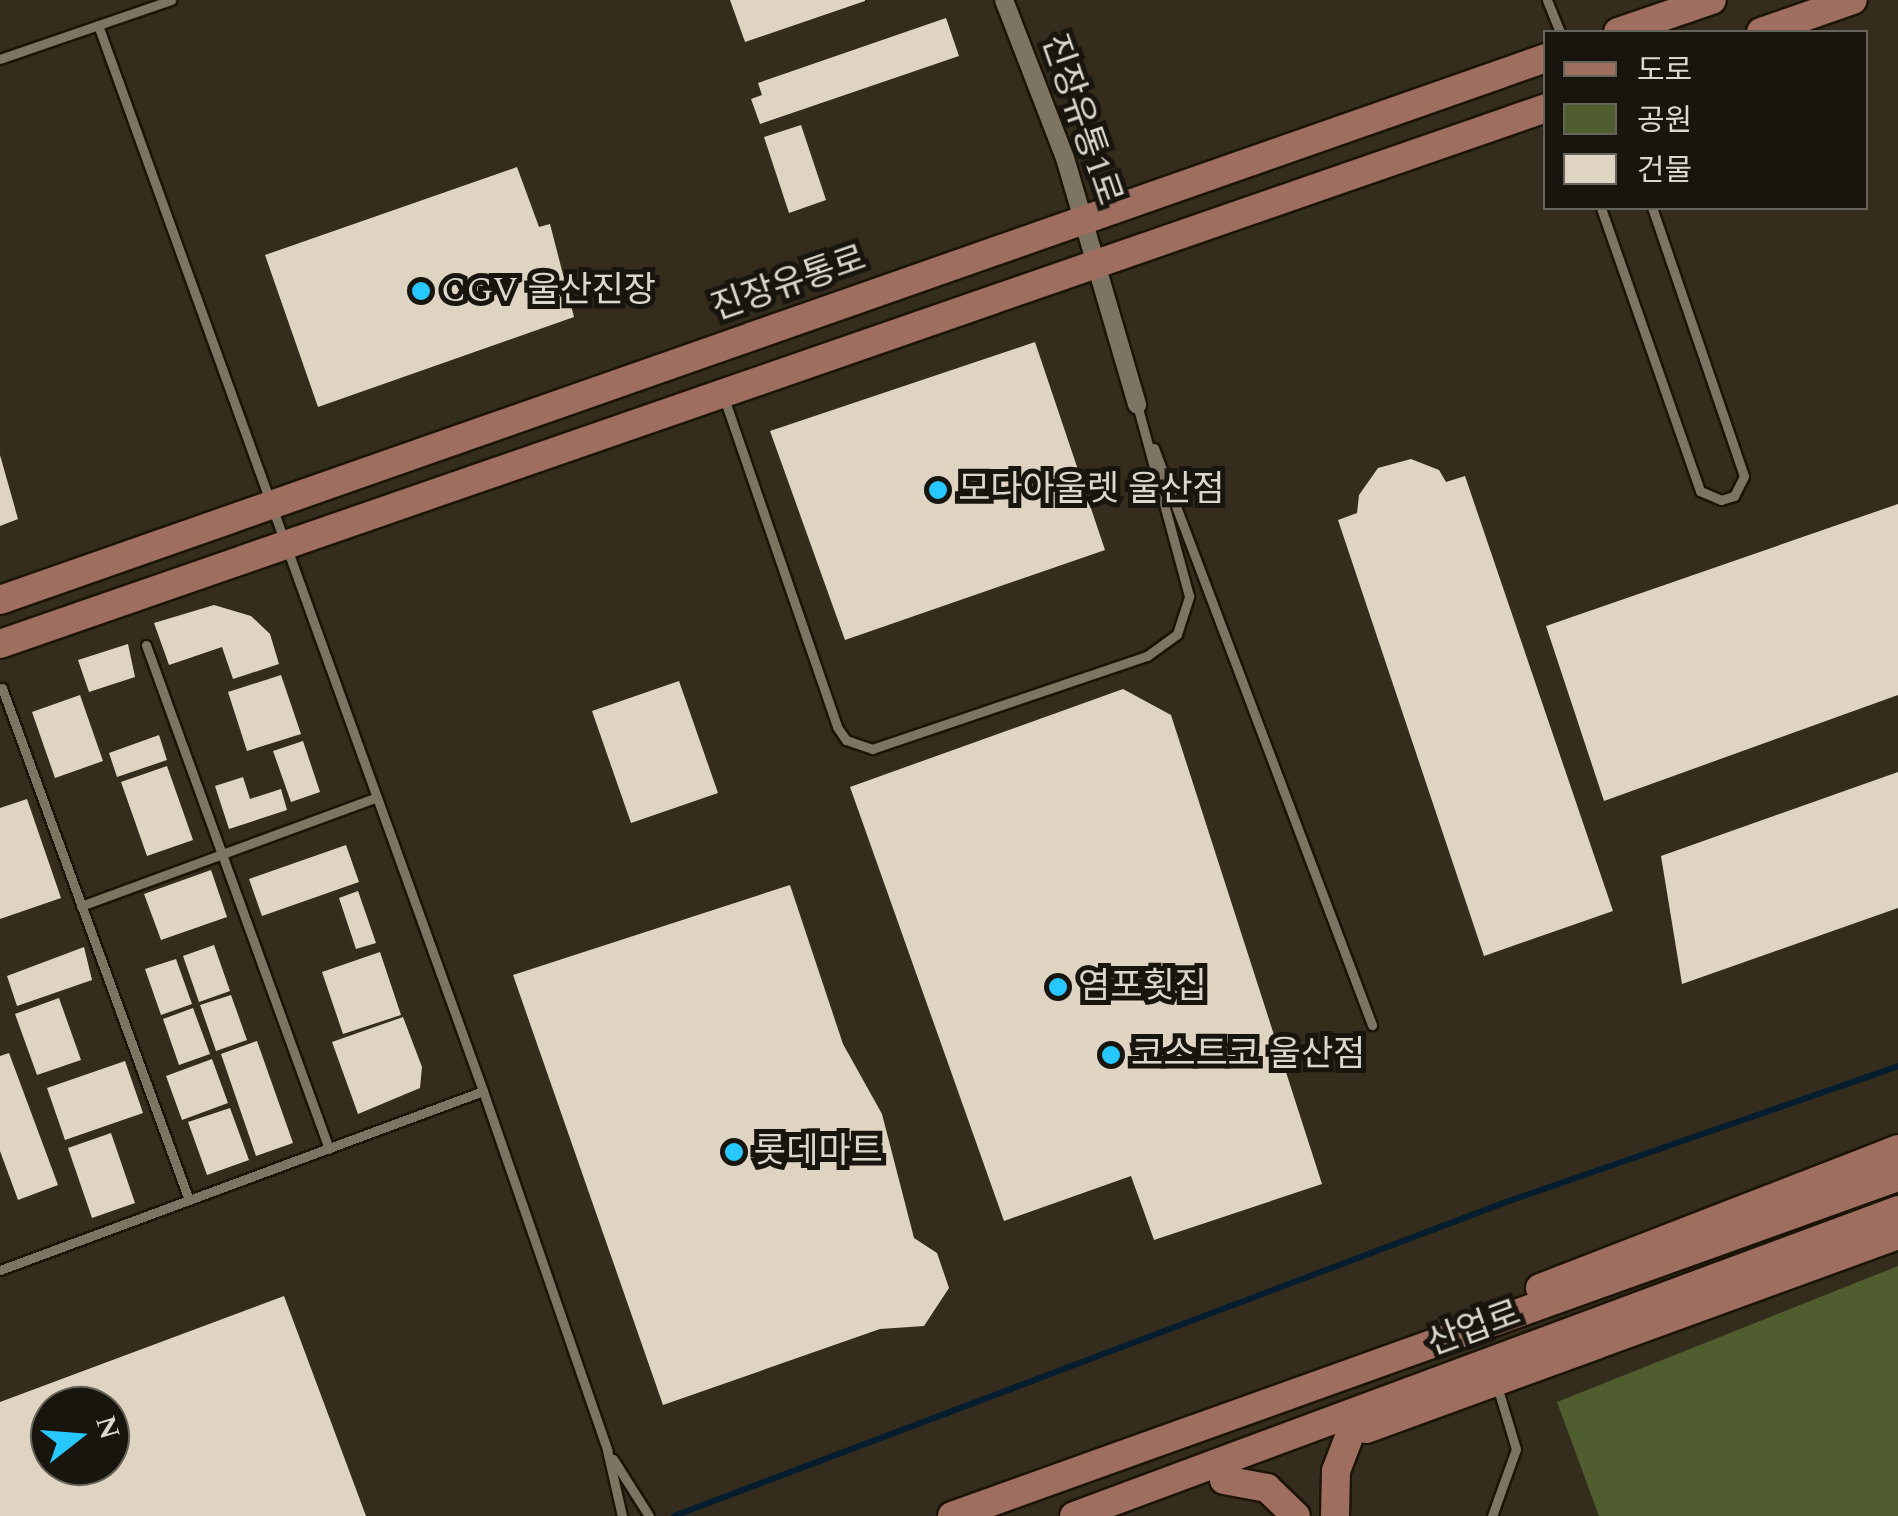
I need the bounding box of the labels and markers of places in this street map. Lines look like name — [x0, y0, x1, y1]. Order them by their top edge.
place label: CGV 울산진장 — [441, 270, 656, 312]
marker: CGV 울산진장 — [410, 280, 432, 302]
place label: 모다아울렛 울산점 — [958, 469, 1224, 511]
marker: 모다아울렛 울산점 — [927, 479, 949, 501]
place label: 염포횟집 — [1078, 966, 1207, 1008]
marker: 염포횟집 — [1047, 976, 1069, 998]
place label: 코스트코 울산점 — [1131, 1034, 1365, 1076]
marker: 코스트코 울산점 — [1100, 1044, 1122, 1066]
place label: 롯데마트 — [754, 1131, 883, 1173]
marker: 롯데마트 — [723, 1141, 745, 1163]

